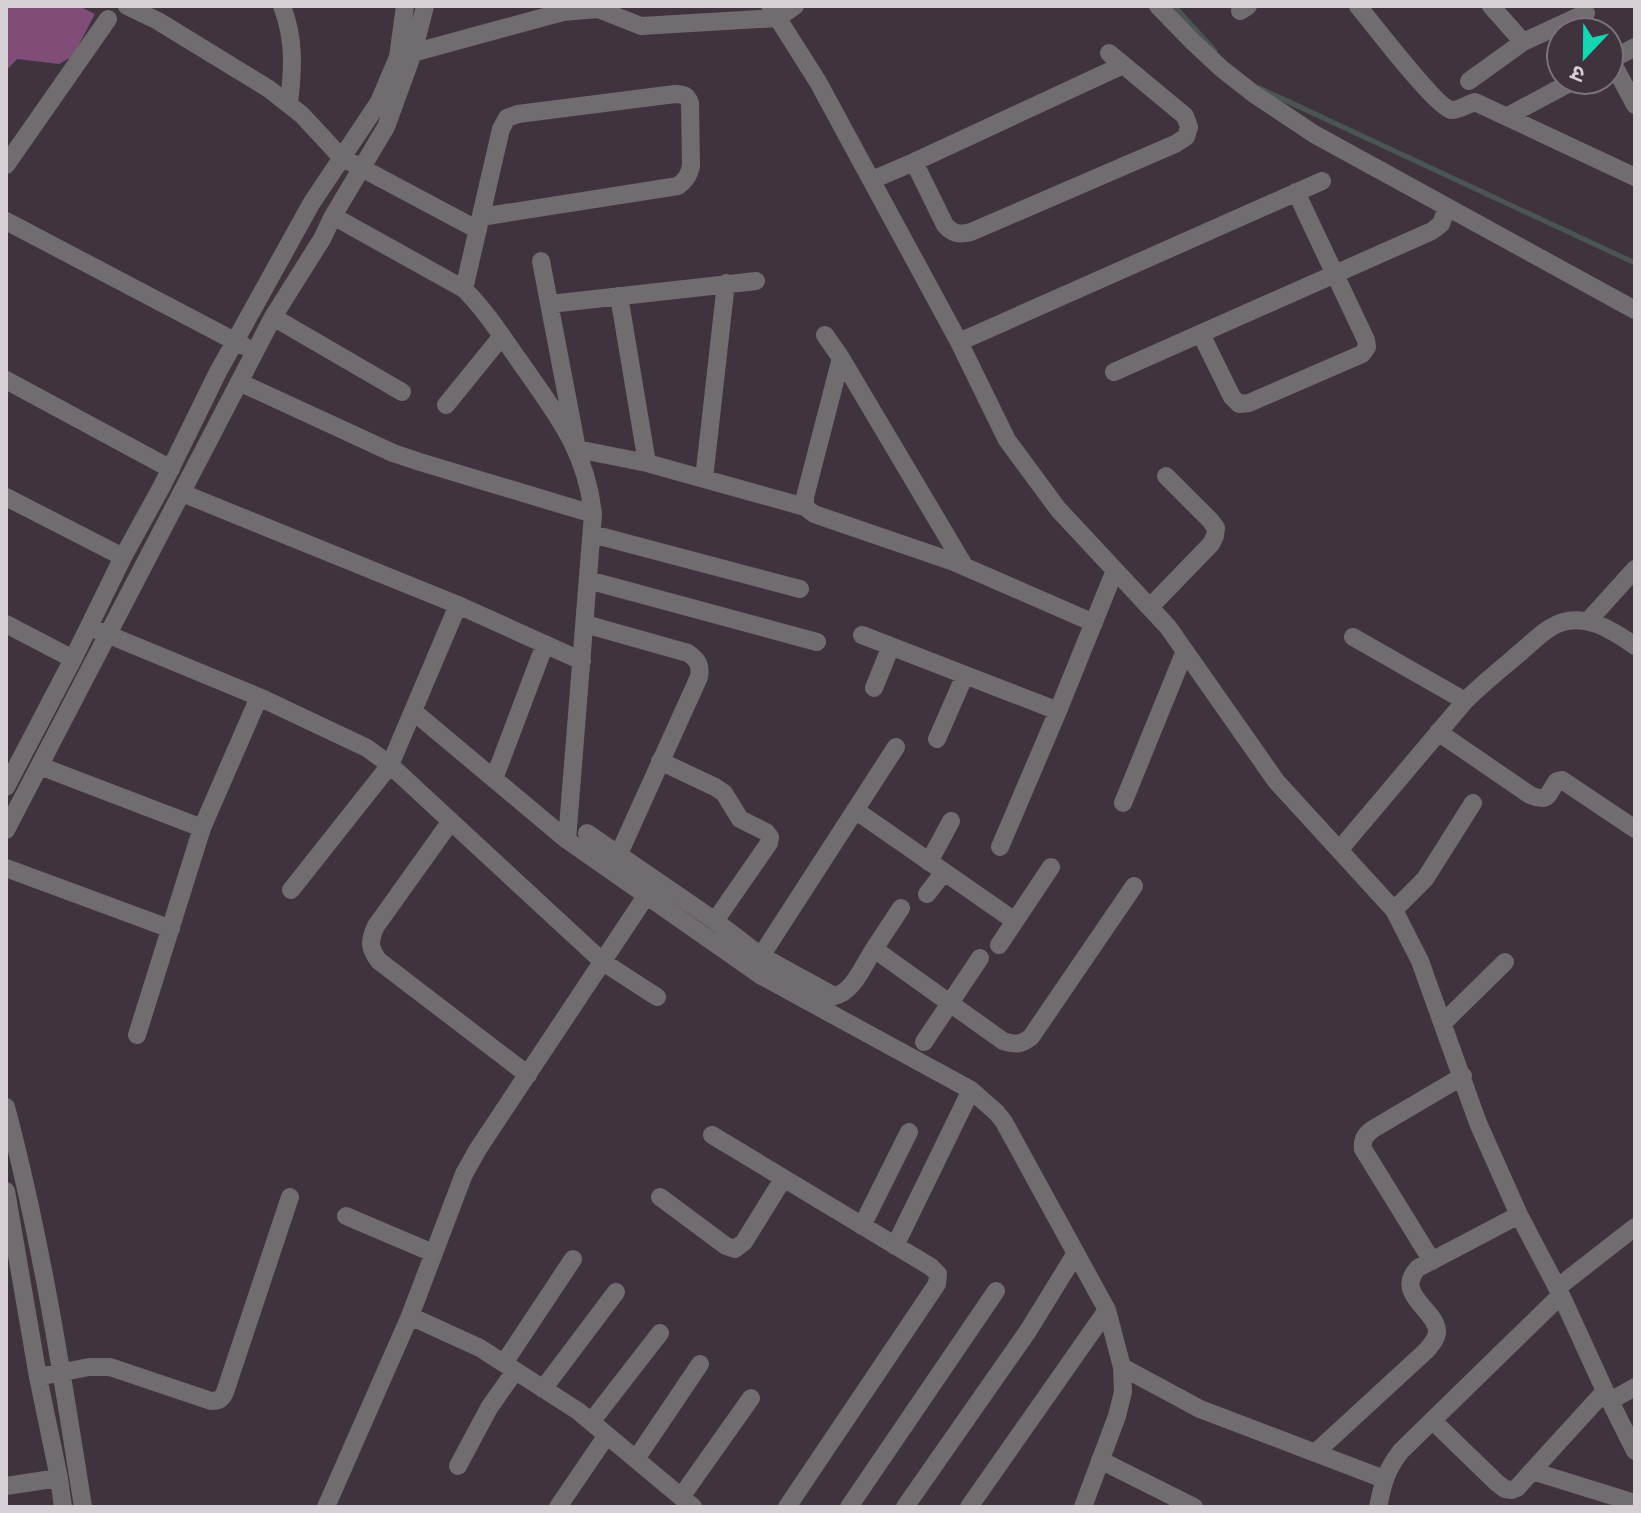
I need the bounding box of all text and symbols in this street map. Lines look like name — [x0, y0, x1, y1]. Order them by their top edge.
north arrow — [1545, 16, 1625, 96]
text: उ — [1565, 58, 1589, 90]

